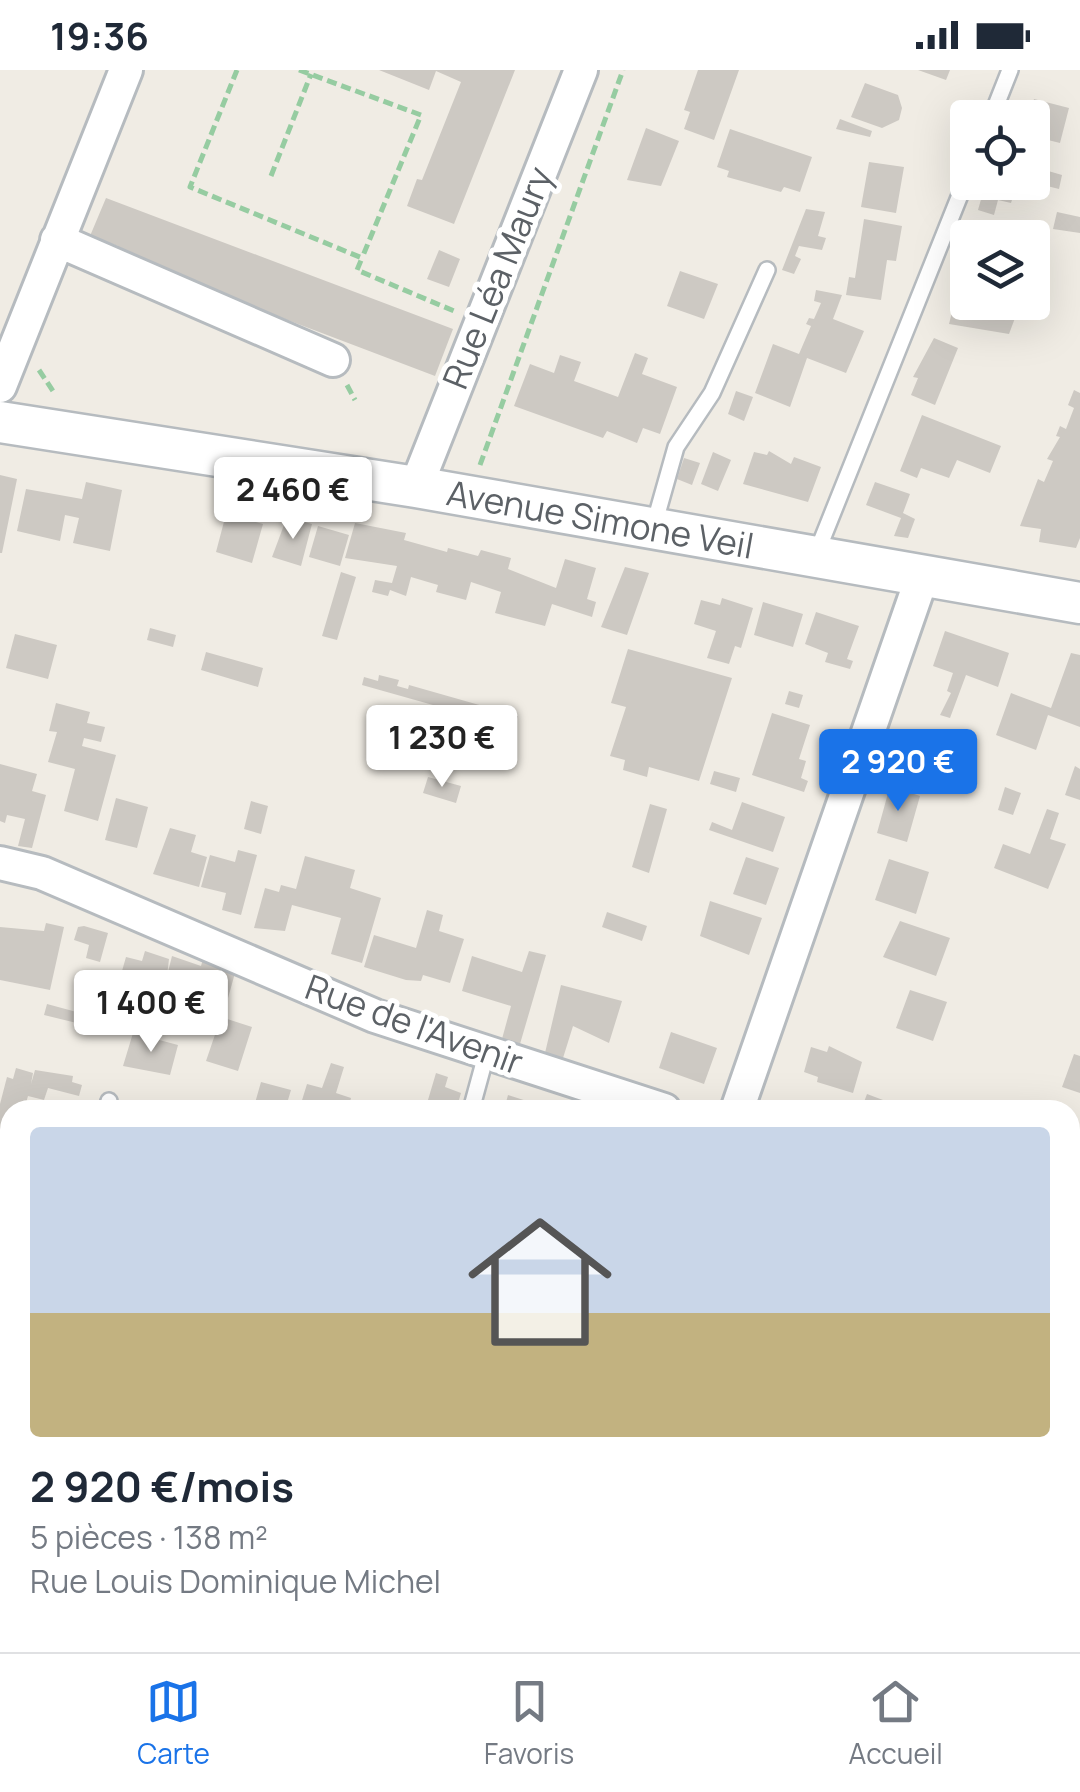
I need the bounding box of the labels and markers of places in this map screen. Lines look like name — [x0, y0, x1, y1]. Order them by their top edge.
pin: 2 460 € — [201, 457, 385, 542]
pin: 1 230 € — [350, 705, 534, 790]
pin: 2 920 € — [806, 729, 990, 814]
pin: 1 400 € — [59, 970, 243, 1055]

